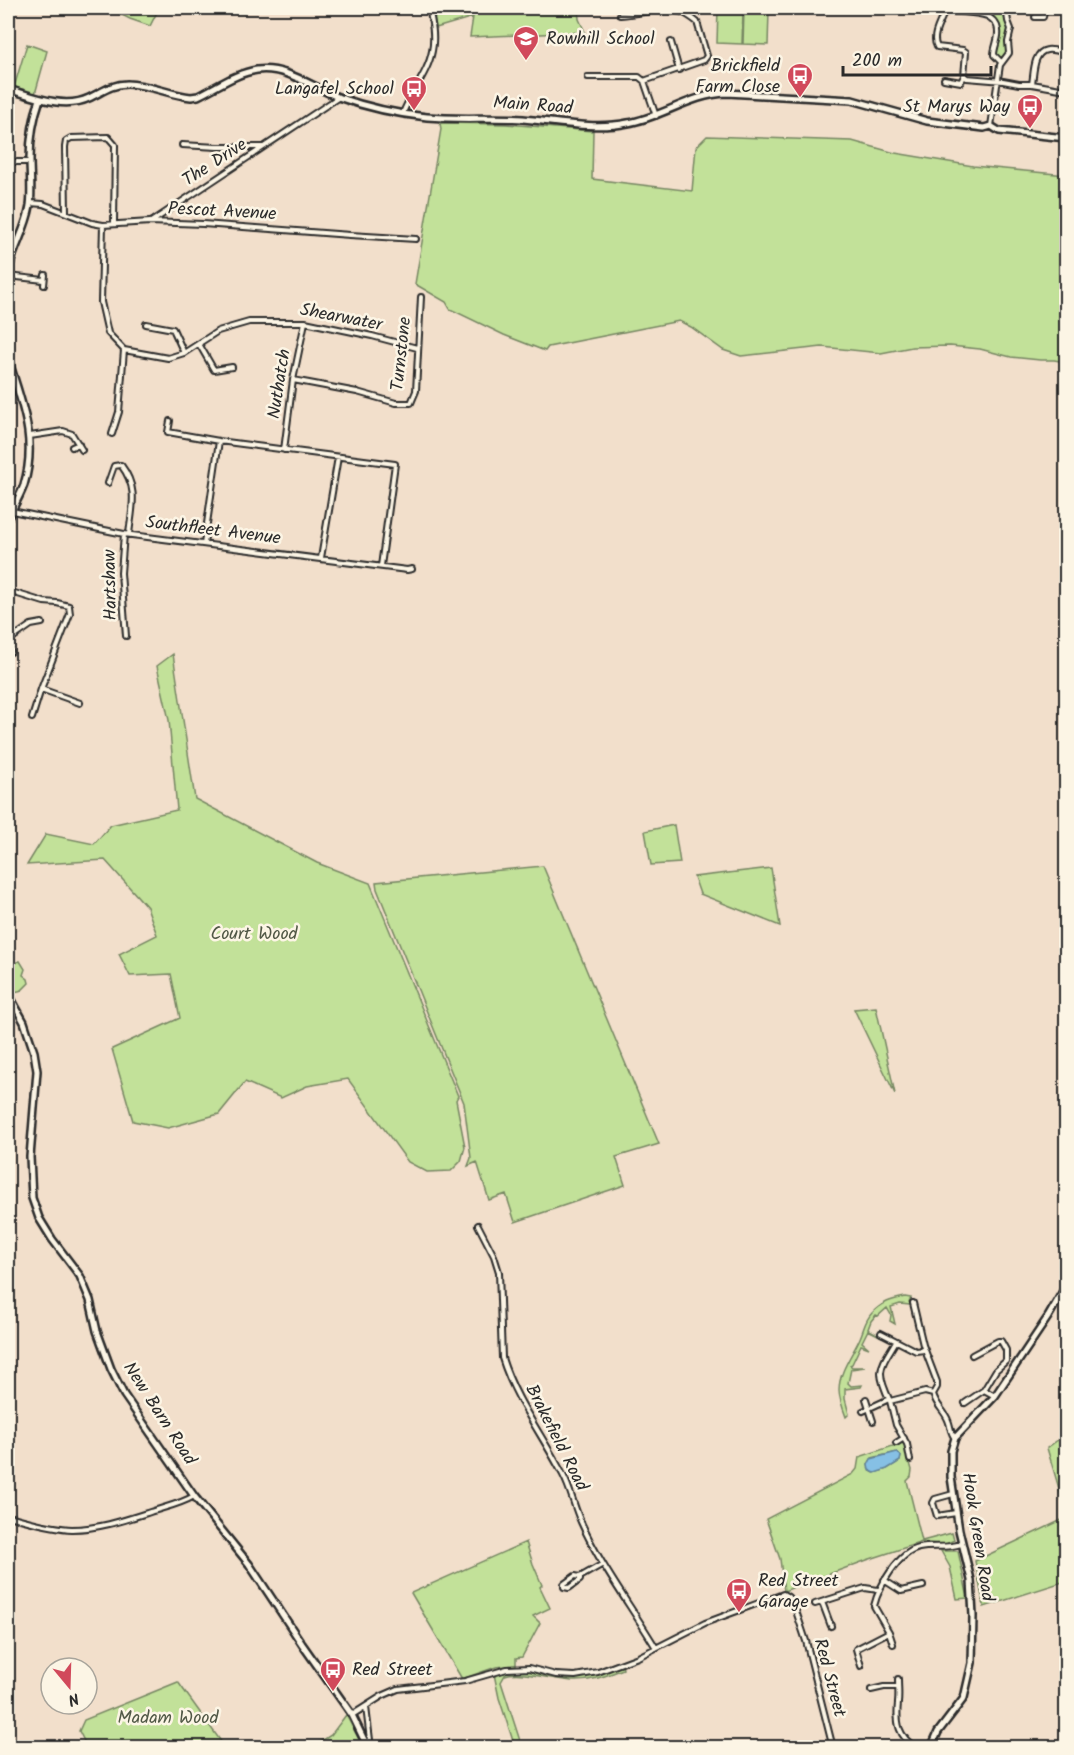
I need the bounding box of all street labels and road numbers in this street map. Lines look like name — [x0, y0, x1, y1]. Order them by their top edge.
street label: Main Road — [492, 89, 575, 123]
street label: The Drive — [177, 131, 253, 195]
street label: Pescot Avenue — [167, 195, 277, 229]
street label: Shearwater — [297, 296, 386, 340]
street label: Turnstone — [384, 316, 420, 392]
street label: Nuthatch — [260, 347, 300, 421]
street label: Southfleet Avenue — [144, 508, 282, 554]
street label: Hartshaw — [96, 548, 126, 621]
street label: New Barn Road — [115, 1356, 204, 1472]
street label: Brakefield Road — [517, 1379, 596, 1497]
street label: Hook Green Road — [953, 1470, 1002, 1605]
street label: Red Street — [805, 1635, 854, 1722]

